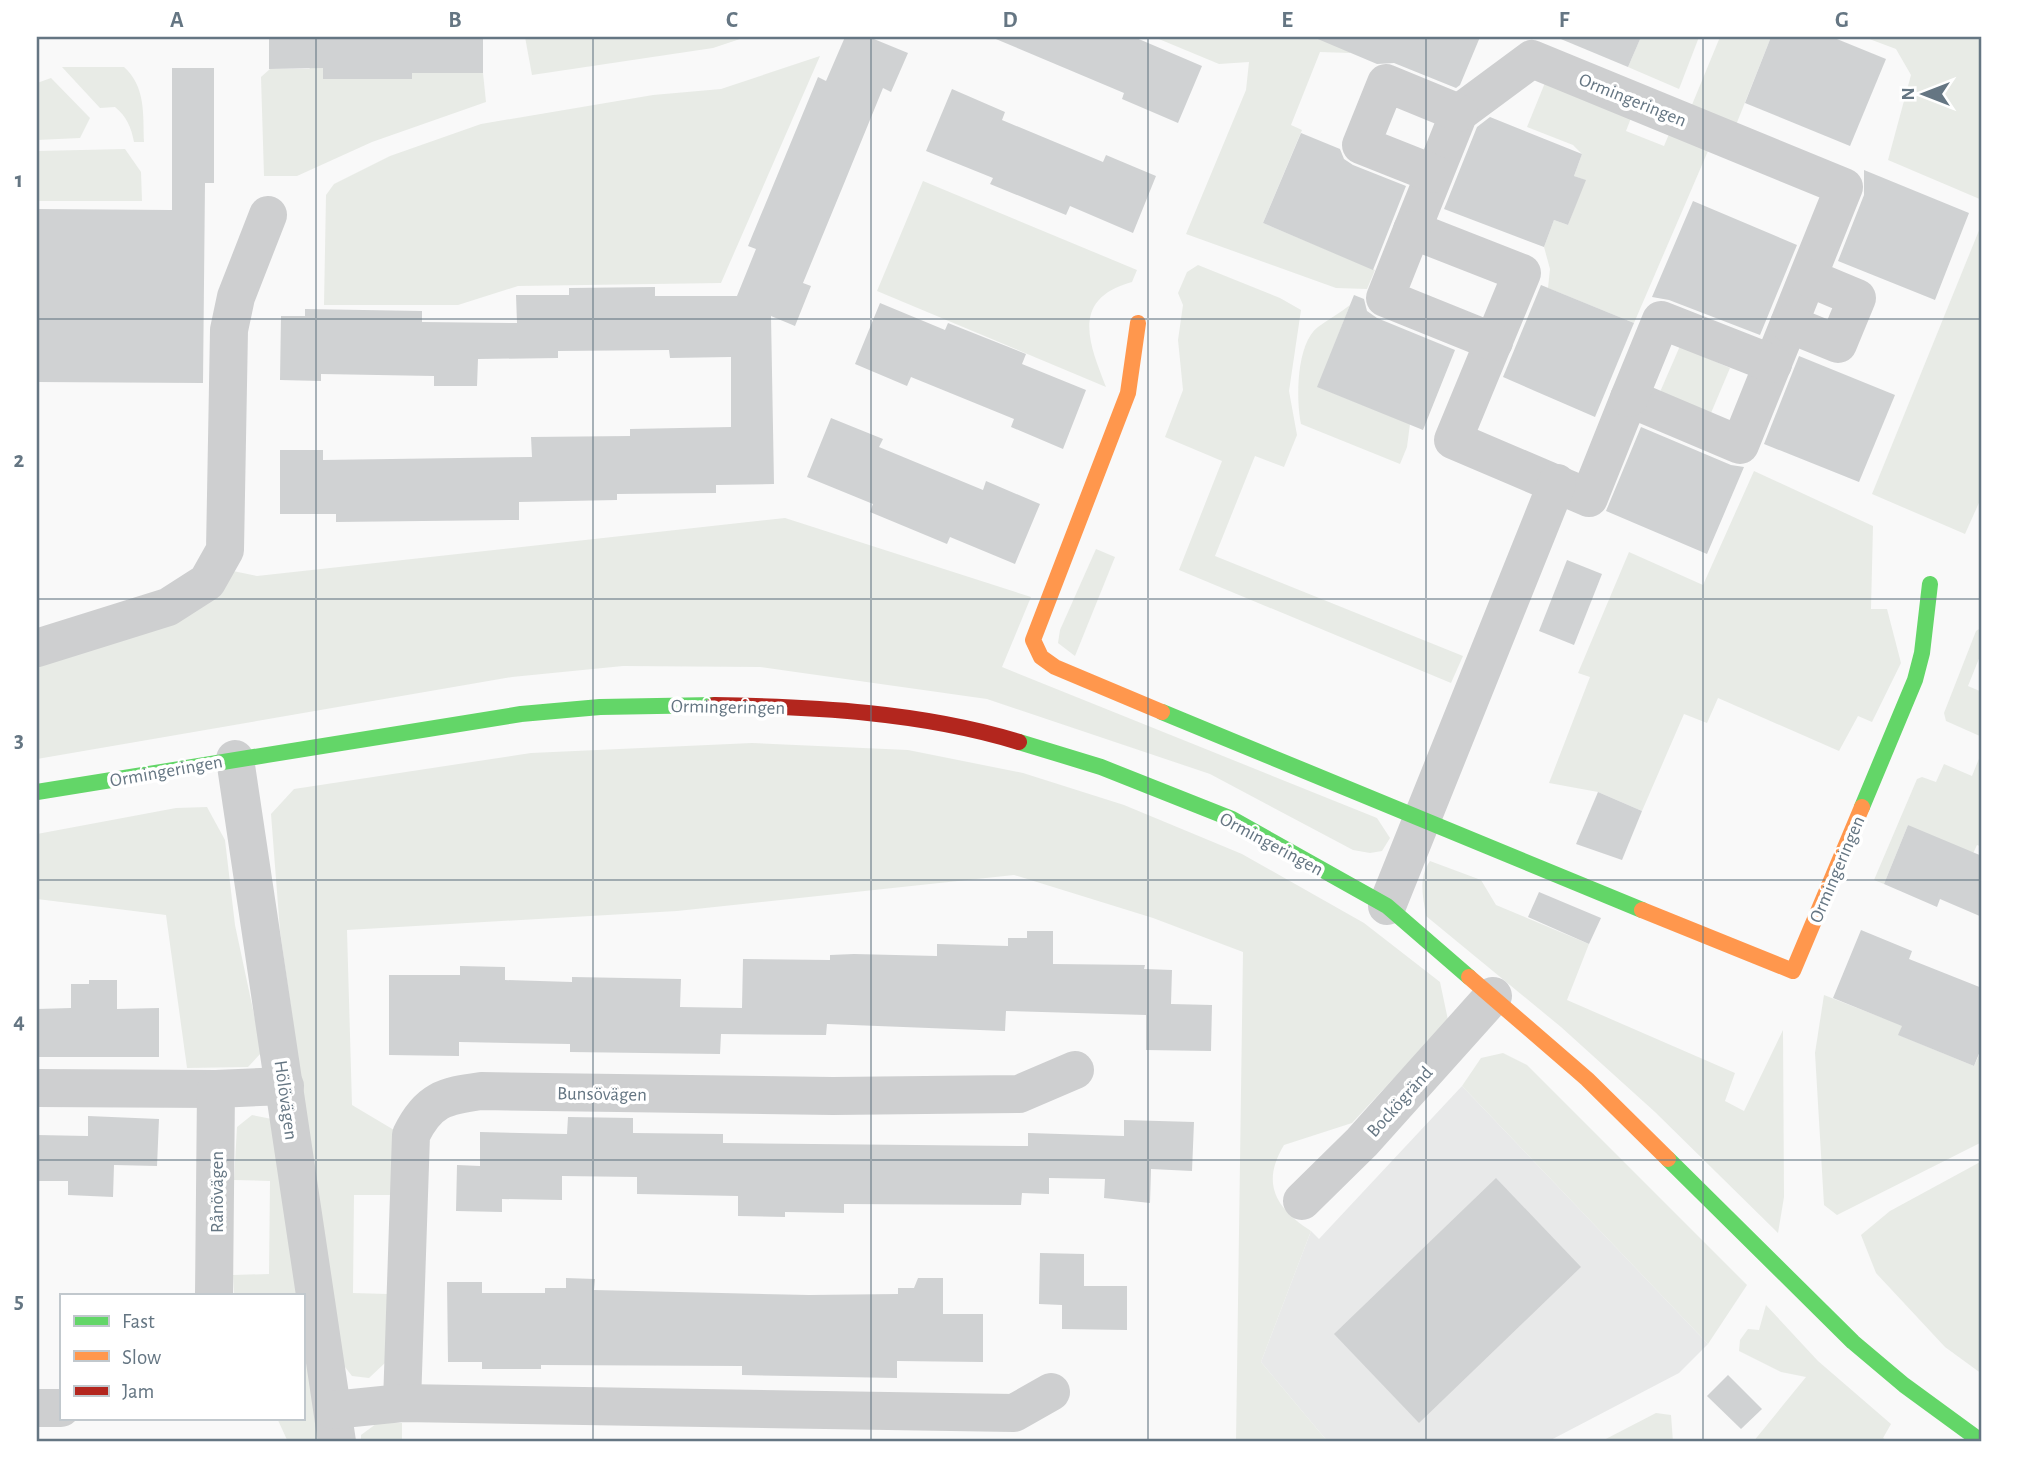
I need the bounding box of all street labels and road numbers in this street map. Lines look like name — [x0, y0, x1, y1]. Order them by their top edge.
street label: Ormingeringen — [1576, 70, 1689, 131]
street label: Ormingeringen — [671, 697, 785, 718]
street label: Ormingeringen — [108, 752, 224, 791]
street label: Ormingeringen — [1216, 809, 1326, 880]
street label: Ormingeringen — [1806, 813, 1868, 926]
street label: Hölövägen — [271, 1059, 300, 1141]
street label: Bockögränd — [1364, 1063, 1437, 1141]
street label: Bunsövägen — [557, 1084, 647, 1105]
street label: Rånövägen — [208, 1151, 227, 1233]

